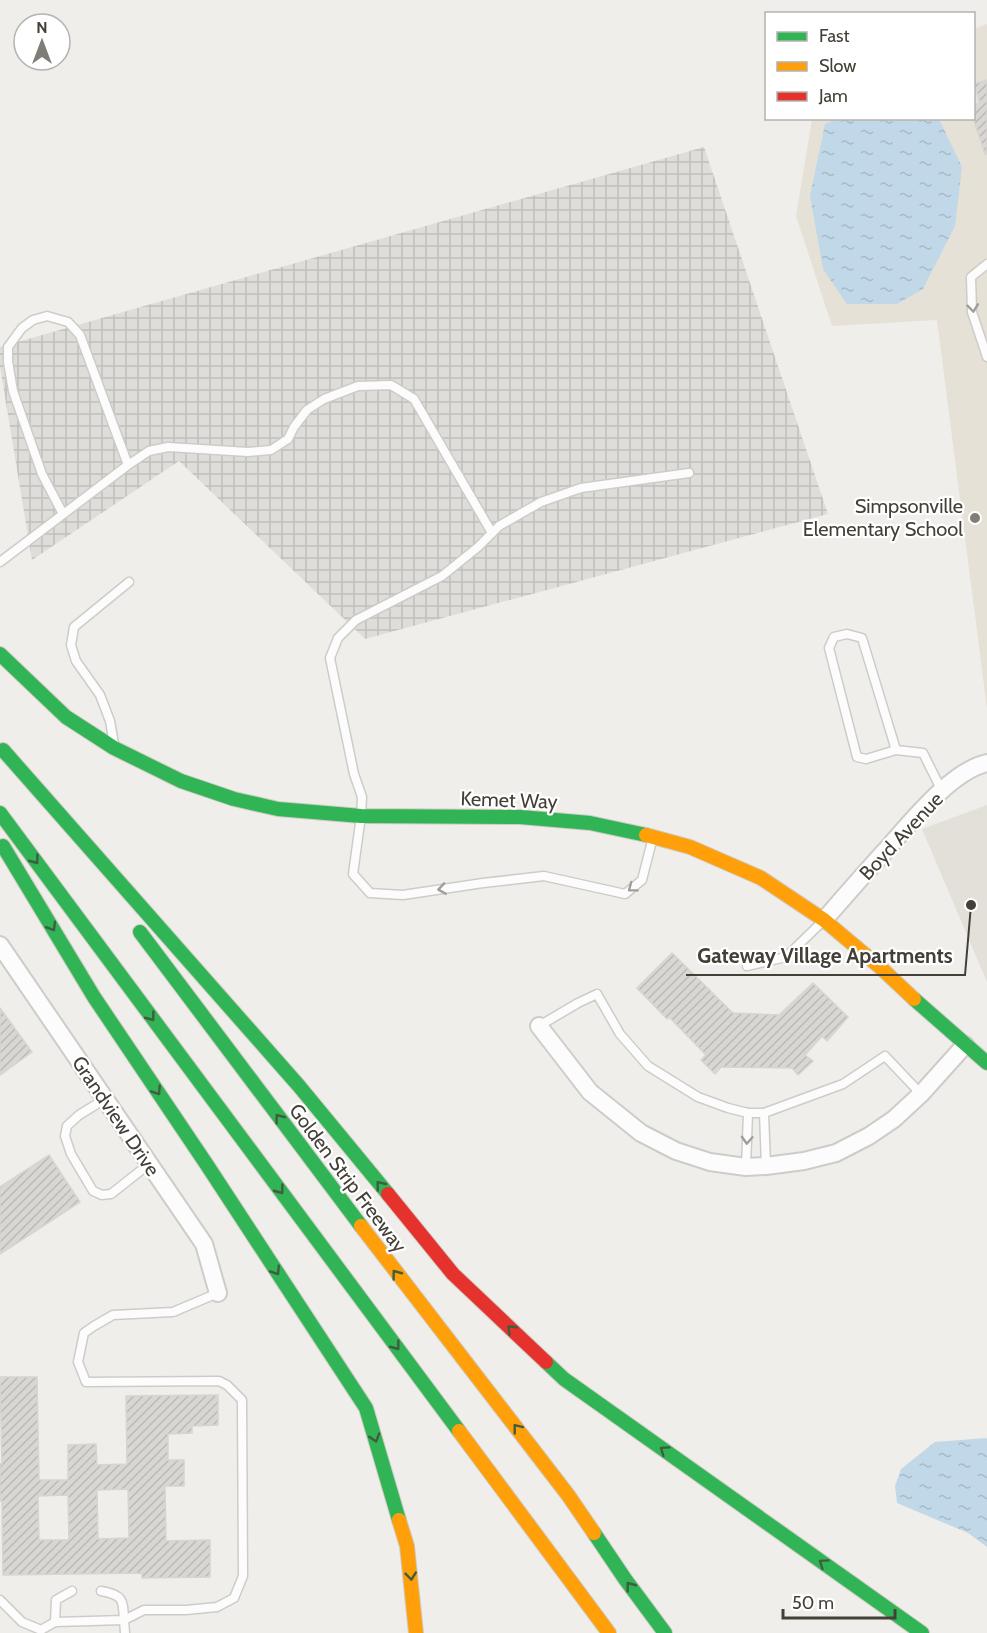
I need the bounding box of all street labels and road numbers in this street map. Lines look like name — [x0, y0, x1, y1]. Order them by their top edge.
street label: Kemet Way — [460, 786, 558, 814]
street label: Boyd Avenue — [854, 787, 948, 885]
street label: Grandview Drive — [67, 1051, 165, 1181]
street label: Golden Strip Freeway — [284, 1099, 412, 1257]

